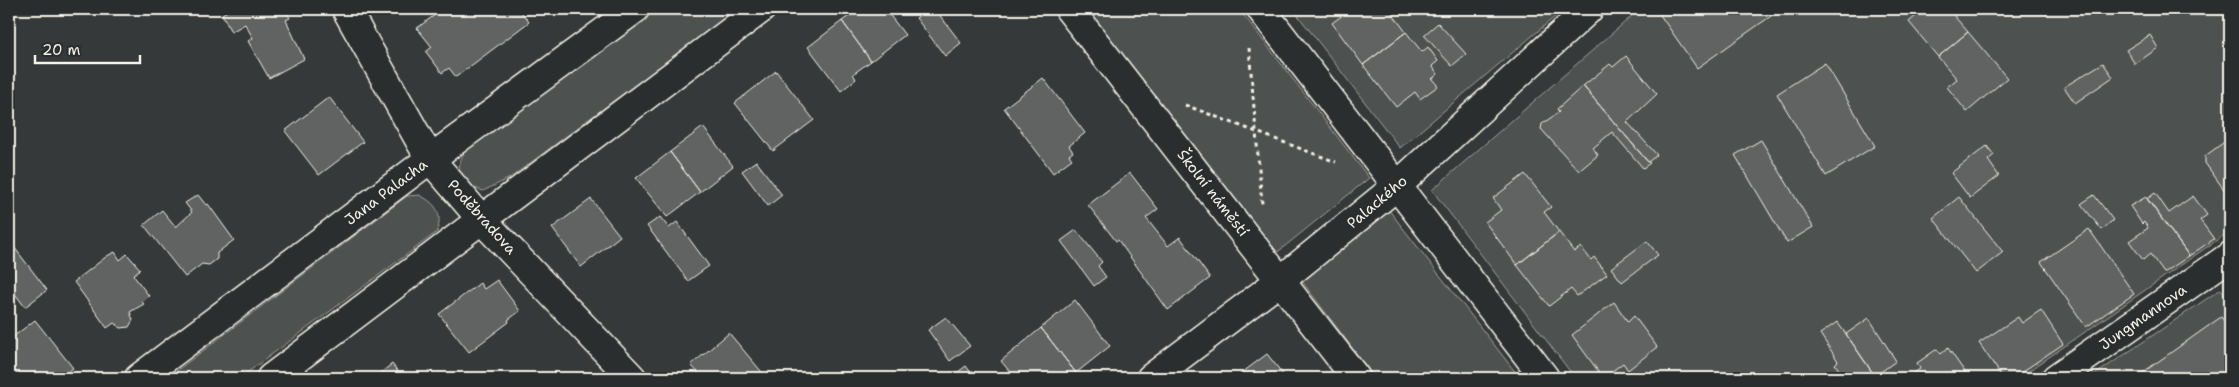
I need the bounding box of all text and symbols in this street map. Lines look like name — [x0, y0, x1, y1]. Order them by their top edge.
scale bar — [35, 32, 140, 64]
text: 20 m — [42, 40, 81, 60]
street label: Školní náměstí — [1173, 145, 1255, 241]
street label: Jana Palacha — [341, 154, 432, 230]
street label: Palackého — [1343, 171, 1411, 233]
street label: Poděbradova — [443, 175, 521, 259]
street label: Jungmannova — [2095, 279, 2191, 354]

